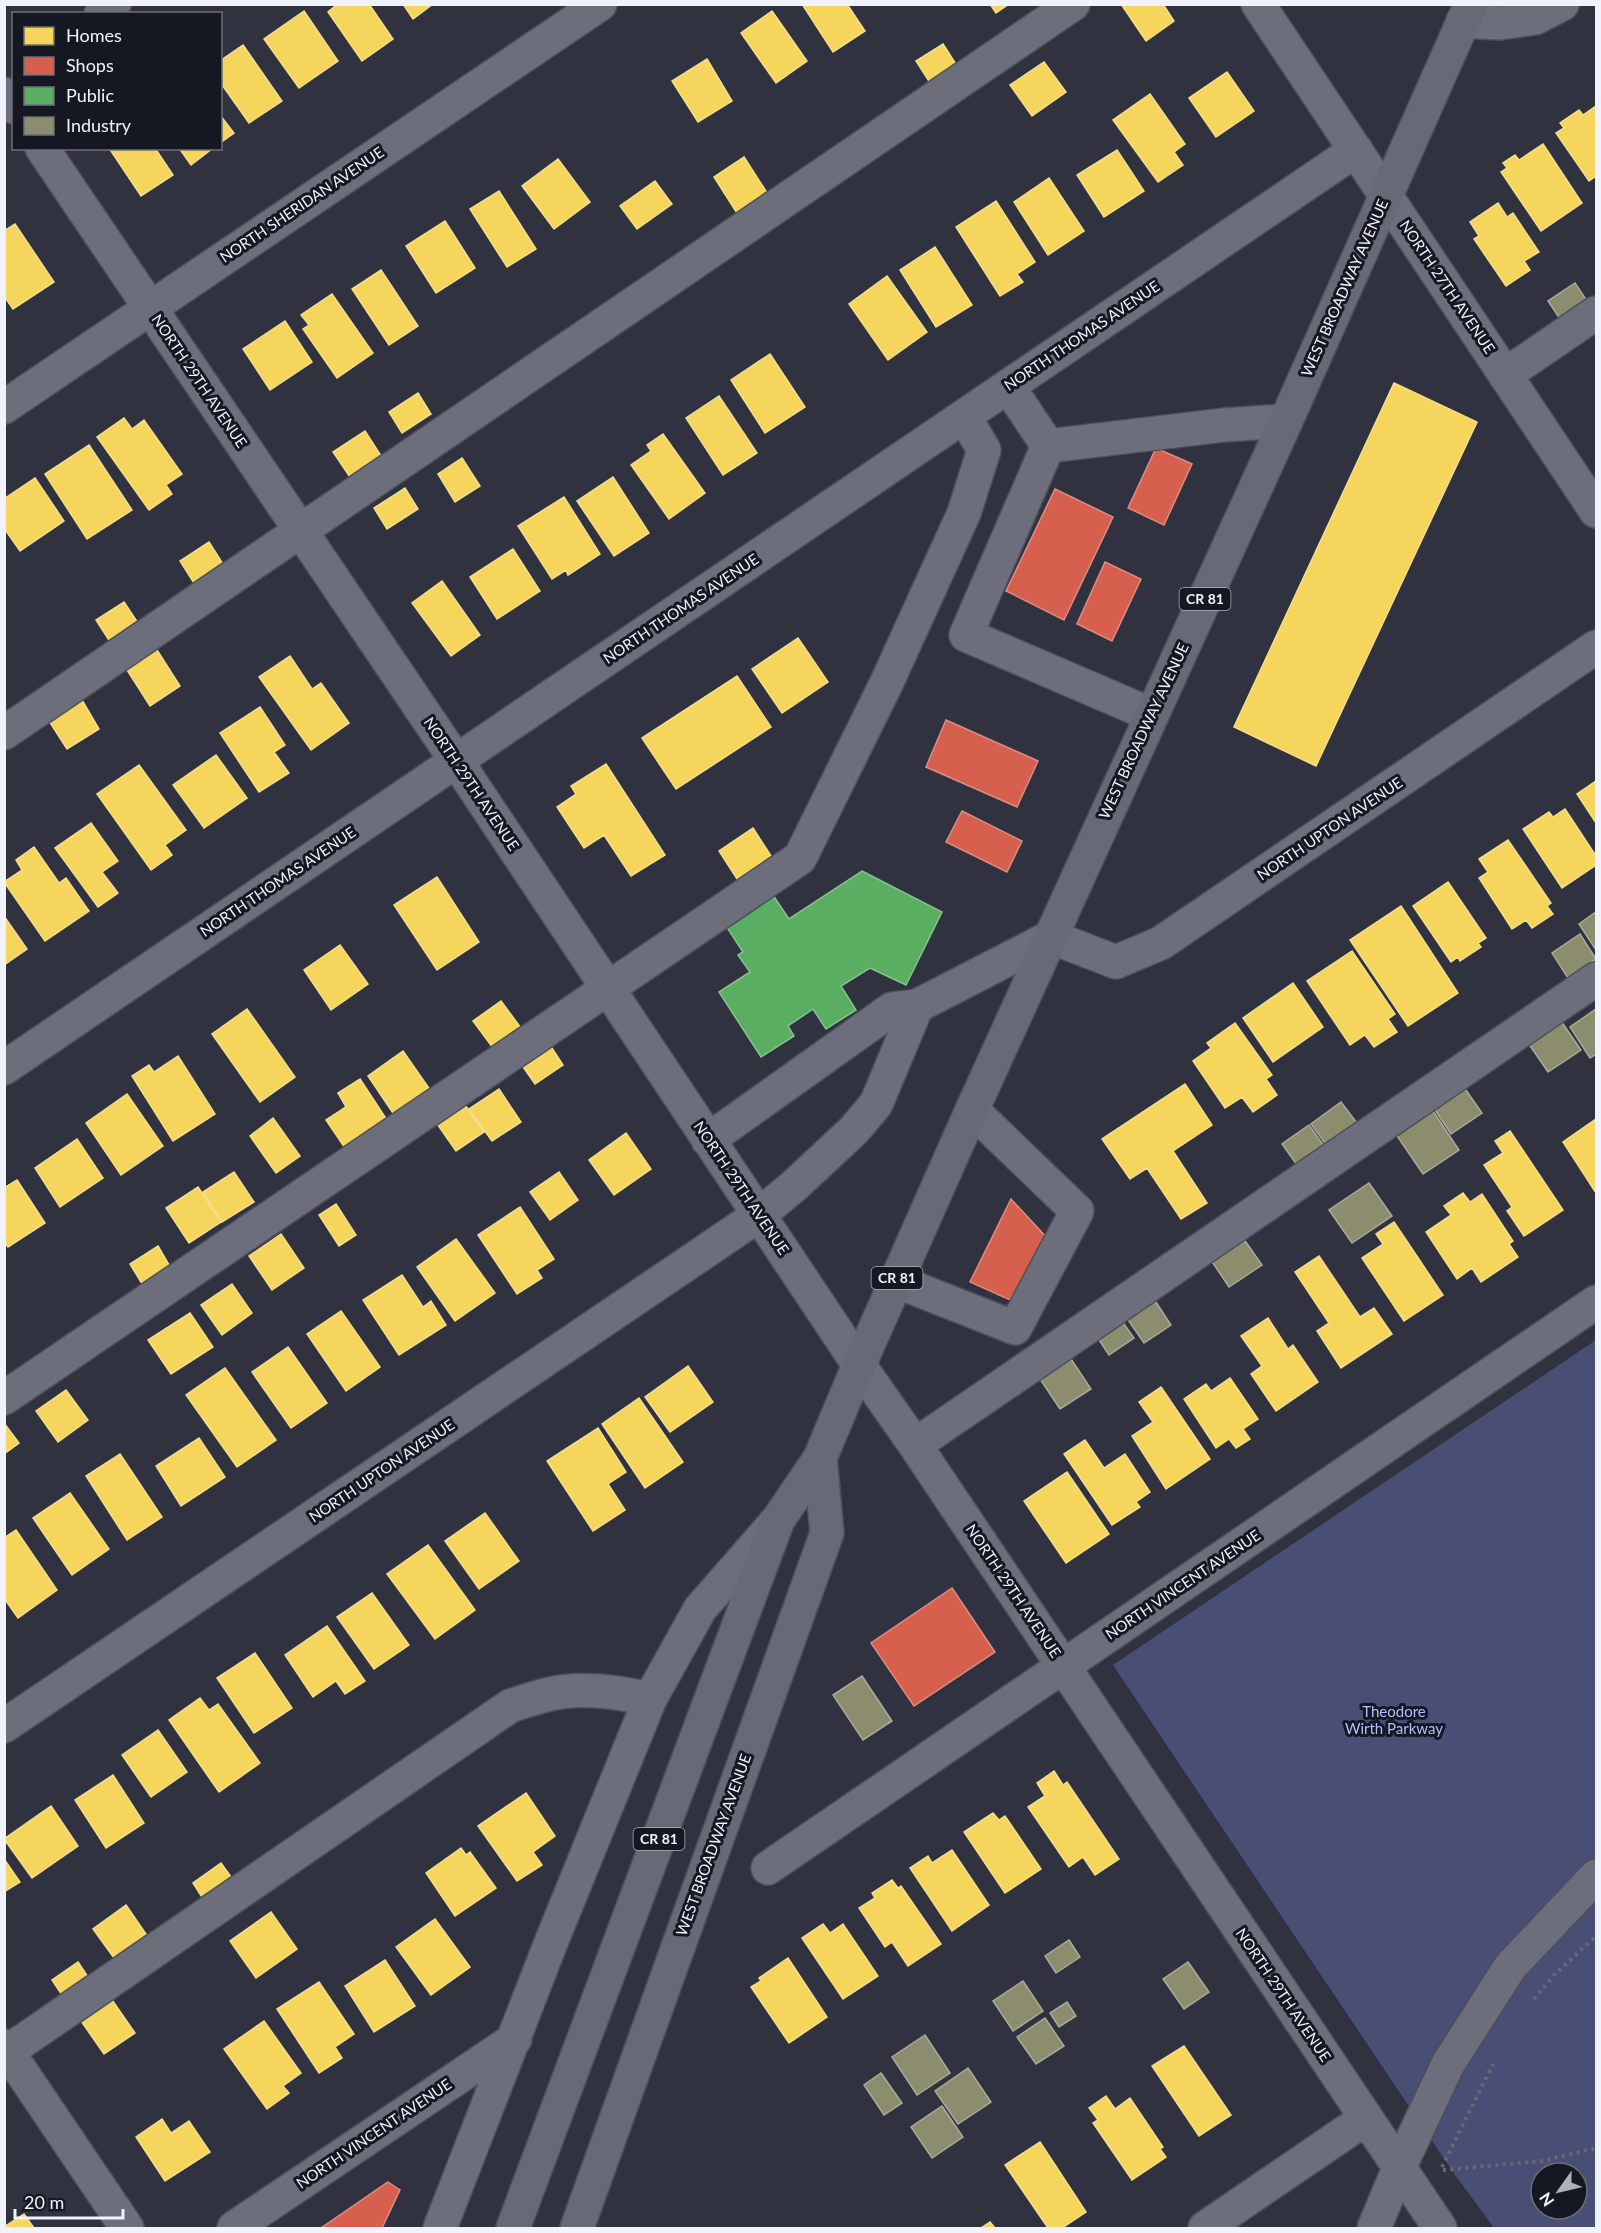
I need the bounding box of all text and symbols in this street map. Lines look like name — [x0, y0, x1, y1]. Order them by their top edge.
legend — [12, 12, 222, 150]
text: Homes — [66, 24, 122, 46]
text: Shops — [66, 54, 114, 76]
text: Public — [66, 84, 114, 106]
text: Industry — [66, 114, 132, 136]
street label: NORTH SHERIDAN AVENUE — [216, 143, 387, 266]
street label: WEST BROADWAY AVENUE — [1297, 196, 1391, 379]
street label: NORTH 27TH AVENUE — [1396, 216, 1499, 357]
street label: NORTH THOMAS AVENUE — [1000, 276, 1162, 394]
street label: NORTH 29TH AVENUE — [148, 310, 251, 451]
street label: NORTH THOMAS AVENUE — [599, 549, 761, 667]
road number: CR 81 — [1180, 588, 1230, 610]
street label: WEST BROADWAY AVENUE — [1094, 640, 1192, 821]
street label: NORTH 29TH AVENUE — [420, 713, 523, 854]
street label: NORTH UPTON AVENUE — [1253, 773, 1405, 883]
street label: NORTH THOMAS AVENUE — [196, 822, 358, 940]
street label: NORTH 29TH AVENUE — [690, 1117, 793, 1258]
road number: CR 81 — [872, 1267, 922, 1289]
street label: NORTH UPTON AVENUE — [305, 1415, 457, 1525]
street label: NORTH 29TH AVENUE — [962, 1520, 1065, 1661]
street label: NORTH VINCENT AVENUE — [1101, 1526, 1263, 1643]
park label: Theodore Wirth Parkway — [1345, 1702, 1443, 1737]
street label: WEST BROADWAY AVENUE — [672, 1751, 754, 1938]
road number: CR 81 — [634, 1828, 684, 1850]
street label: NORTH 29TH AVENUE — [1232, 1924, 1335, 2065]
street label: NORTH VINCENT AVENUE — [292, 2075, 454, 2192]
north arrow — [1529, 2161, 1589, 2221]
scale bar — [15, 2182, 123, 2220]
text: N — [1535, 2189, 1557, 2210]
text: 20 m — [24, 2191, 64, 2213]

